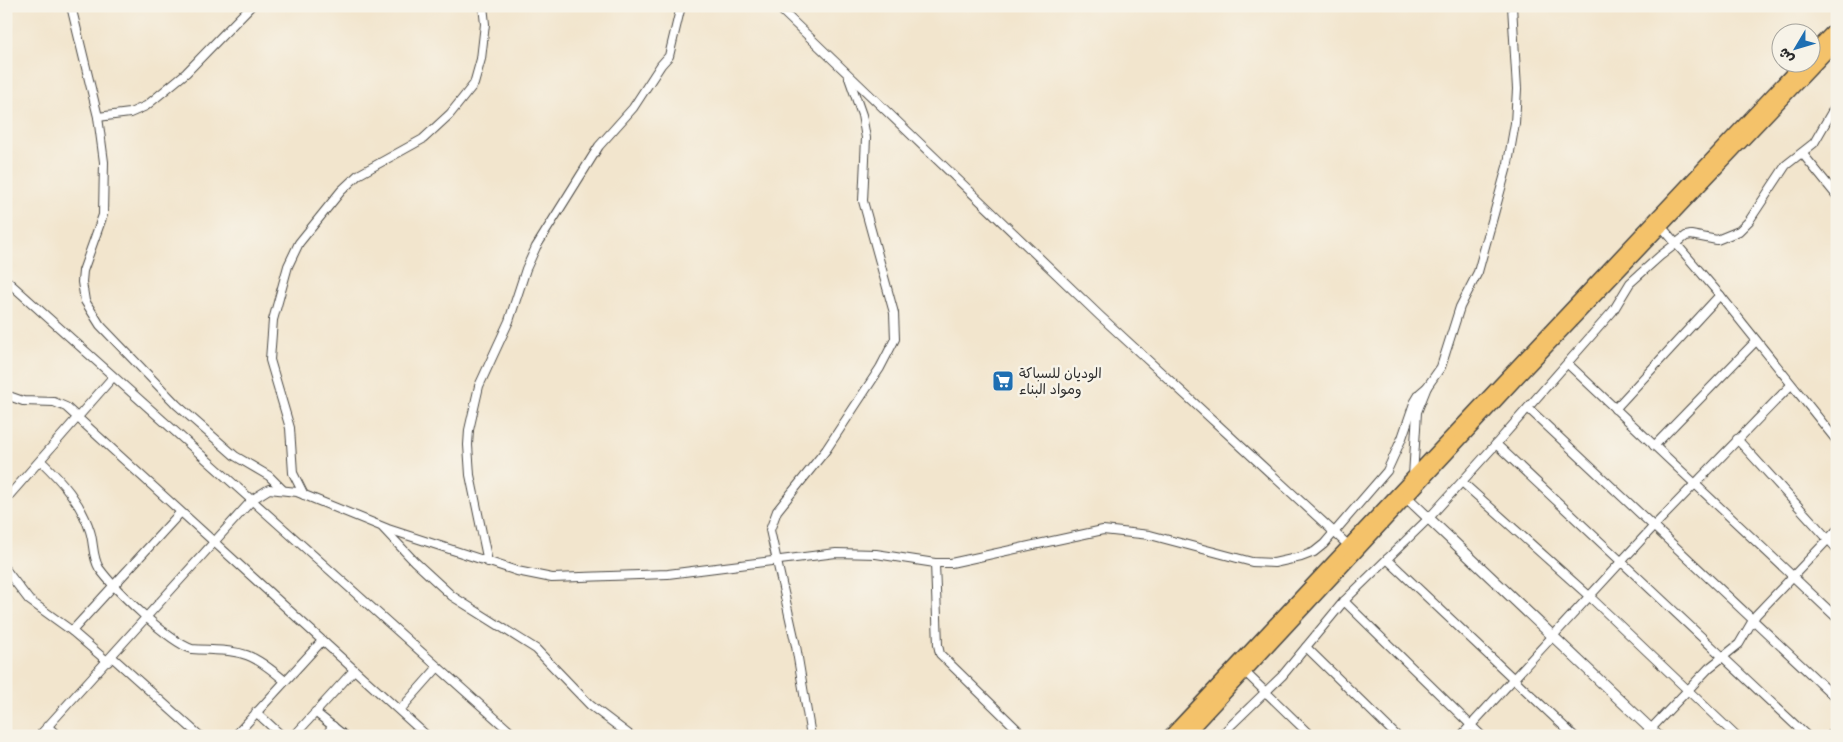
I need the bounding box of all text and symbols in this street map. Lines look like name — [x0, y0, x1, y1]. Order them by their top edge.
north arrow — [1770, 22, 1820, 72]
text: ش — [1775, 44, 1798, 67]
place label: الوديان للسباكة ومواد البناء — [1019, 365, 1102, 399]
supermarket icon: الوديان للسباكة ومواد البناء — [991, 369, 1015, 393]

